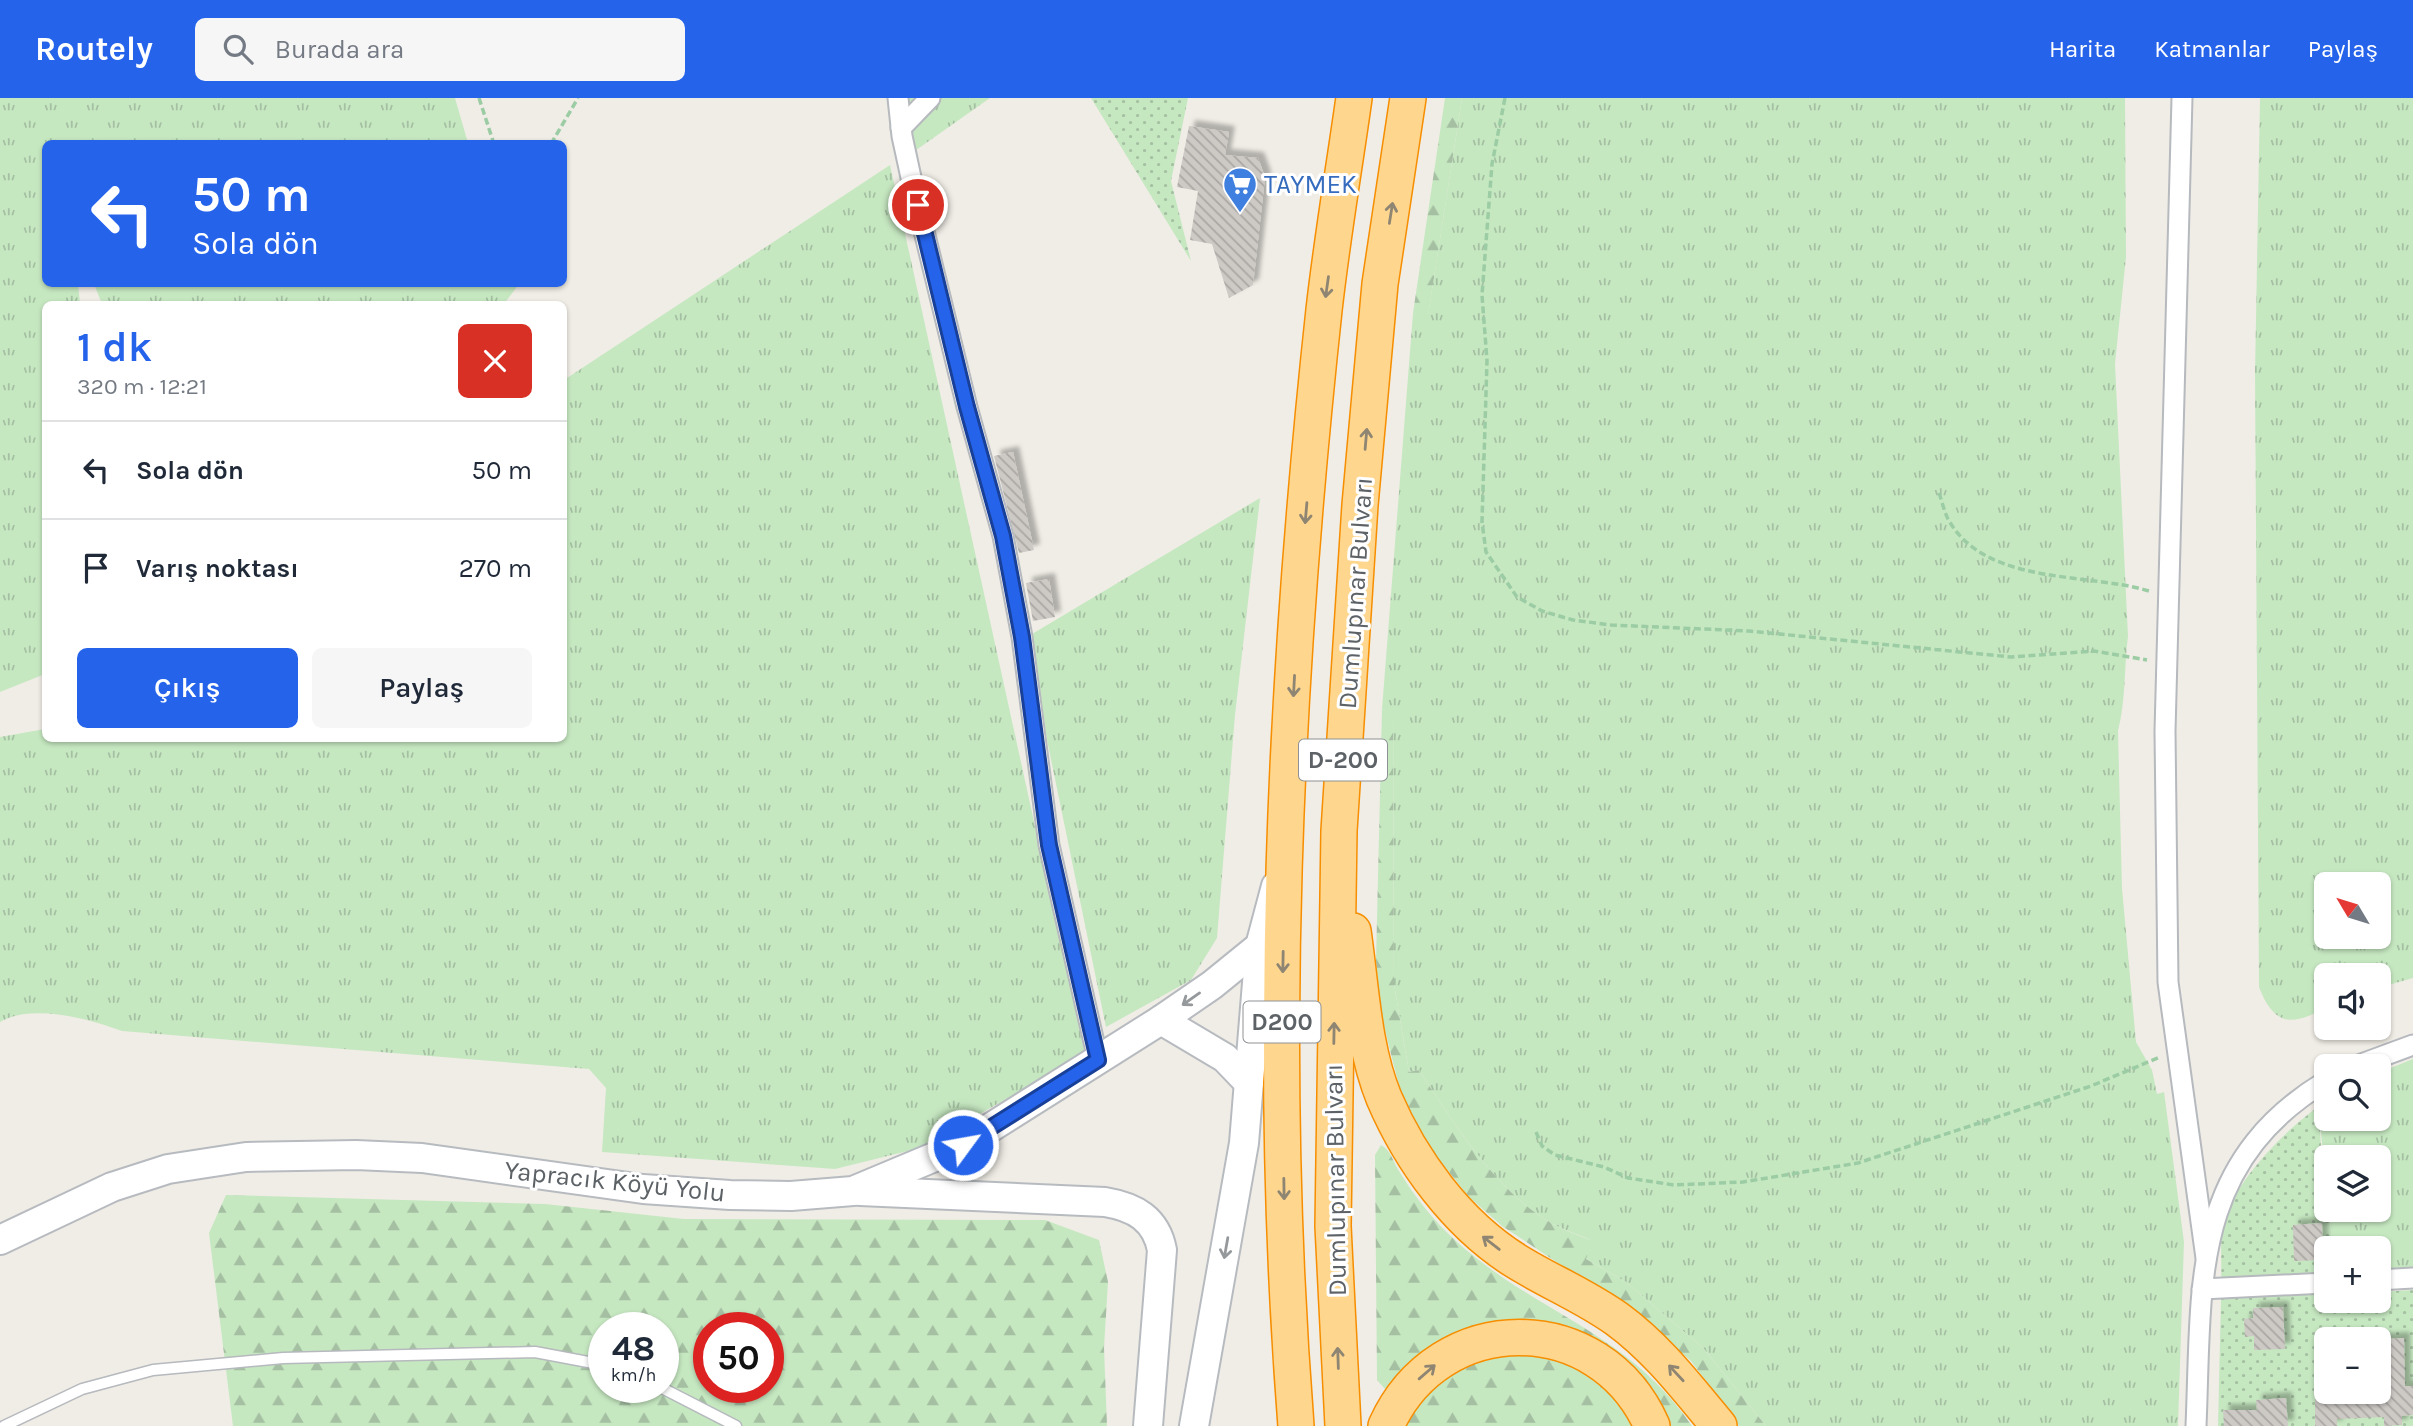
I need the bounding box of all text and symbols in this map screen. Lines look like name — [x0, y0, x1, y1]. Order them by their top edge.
search box — [195, 18, 685, 81]
text: Routely — [35, 30, 153, 68]
icon: search — [219, 30, 257, 68]
text: Burada ara — [275, 34, 404, 65]
text: Harita — [2049, 35, 2116, 63]
text: Katmanlar — [2154, 35, 2270, 63]
text: Paylaş — [2308, 35, 2378, 63]
supermarket icon: TAYMEK — [1221, 165, 1259, 214]
text: 50 m — [192, 166, 310, 223]
icon: left — [77, 168, 168, 259]
place label: TAYMEK — [1264, 169, 1357, 200]
pin — [888, 175, 948, 235]
icon: arrive — [899, 186, 937, 224]
one-way arrow — [1385, 202, 1398, 224]
text: Sola dön — [192, 225, 319, 262]
one-way arrow — [1321, 275, 1334, 298]
text: 1 dk — [77, 322, 152, 372]
button: close — [458, 324, 532, 398]
text: 320 m · 12:21 — [77, 373, 207, 400]
one-way arrow — [1360, 428, 1373, 450]
icon: left — [77, 451, 115, 489]
text: Sola dön — [136, 455, 244, 486]
text: 50 m — [471, 455, 532, 486]
street label: Dumlupınar Bulvarı — [1332, 476, 1379, 710]
one-way arrow — [1299, 502, 1312, 524]
icon: arrive — [77, 549, 115, 587]
text: Varış noktası — [136, 553, 299, 584]
text: 270 m — [459, 553, 532, 584]
button: Çıkış — [77, 648, 298, 728]
button: Paylaş — [312, 648, 532, 728]
one-way arrow — [1287, 674, 1300, 697]
road number: D-200 — [1299, 740, 1387, 780]
north arrow — [2314, 872, 2390, 948]
map controls — [2314, 872, 2391, 1404]
one-way arrow — [1276, 950, 1290, 973]
button: sound — [2314, 963, 2391, 1040]
one-way arrow — [1182, 992, 1201, 1006]
road number: D200 — [1244, 1002, 1320, 1042]
one-way arrow — [1327, 1021, 1341, 1044]
button: search — [2314, 1054, 2391, 1131]
street label: Dumlupınar Bulvarı — [1318, 1063, 1353, 1296]
position arrow — [926, 1108, 1000, 1182]
button: layers — [2314, 1145, 2391, 1222]
street label: Yapracık Köyü Yolu — [503, 1154, 727, 1209]
one-way arrow — [1278, 1178, 1291, 1201]
one-way arrow — [1483, 1235, 1501, 1250]
one-way arrow — [1219, 1236, 1232, 1259]
button: + — [2314, 1236, 2391, 1313]
speed limit sign: 50 — [693, 1312, 784, 1403]
button: − — [2314, 1327, 2391, 1404]
text: 48 — [612, 1328, 655, 1369]
one-way arrow — [1332, 1347, 1345, 1370]
text: km/h — [611, 1364, 656, 1386]
one-way arrow — [1418, 1364, 1436, 1380]
one-way arrow — [1668, 1364, 1684, 1382]

